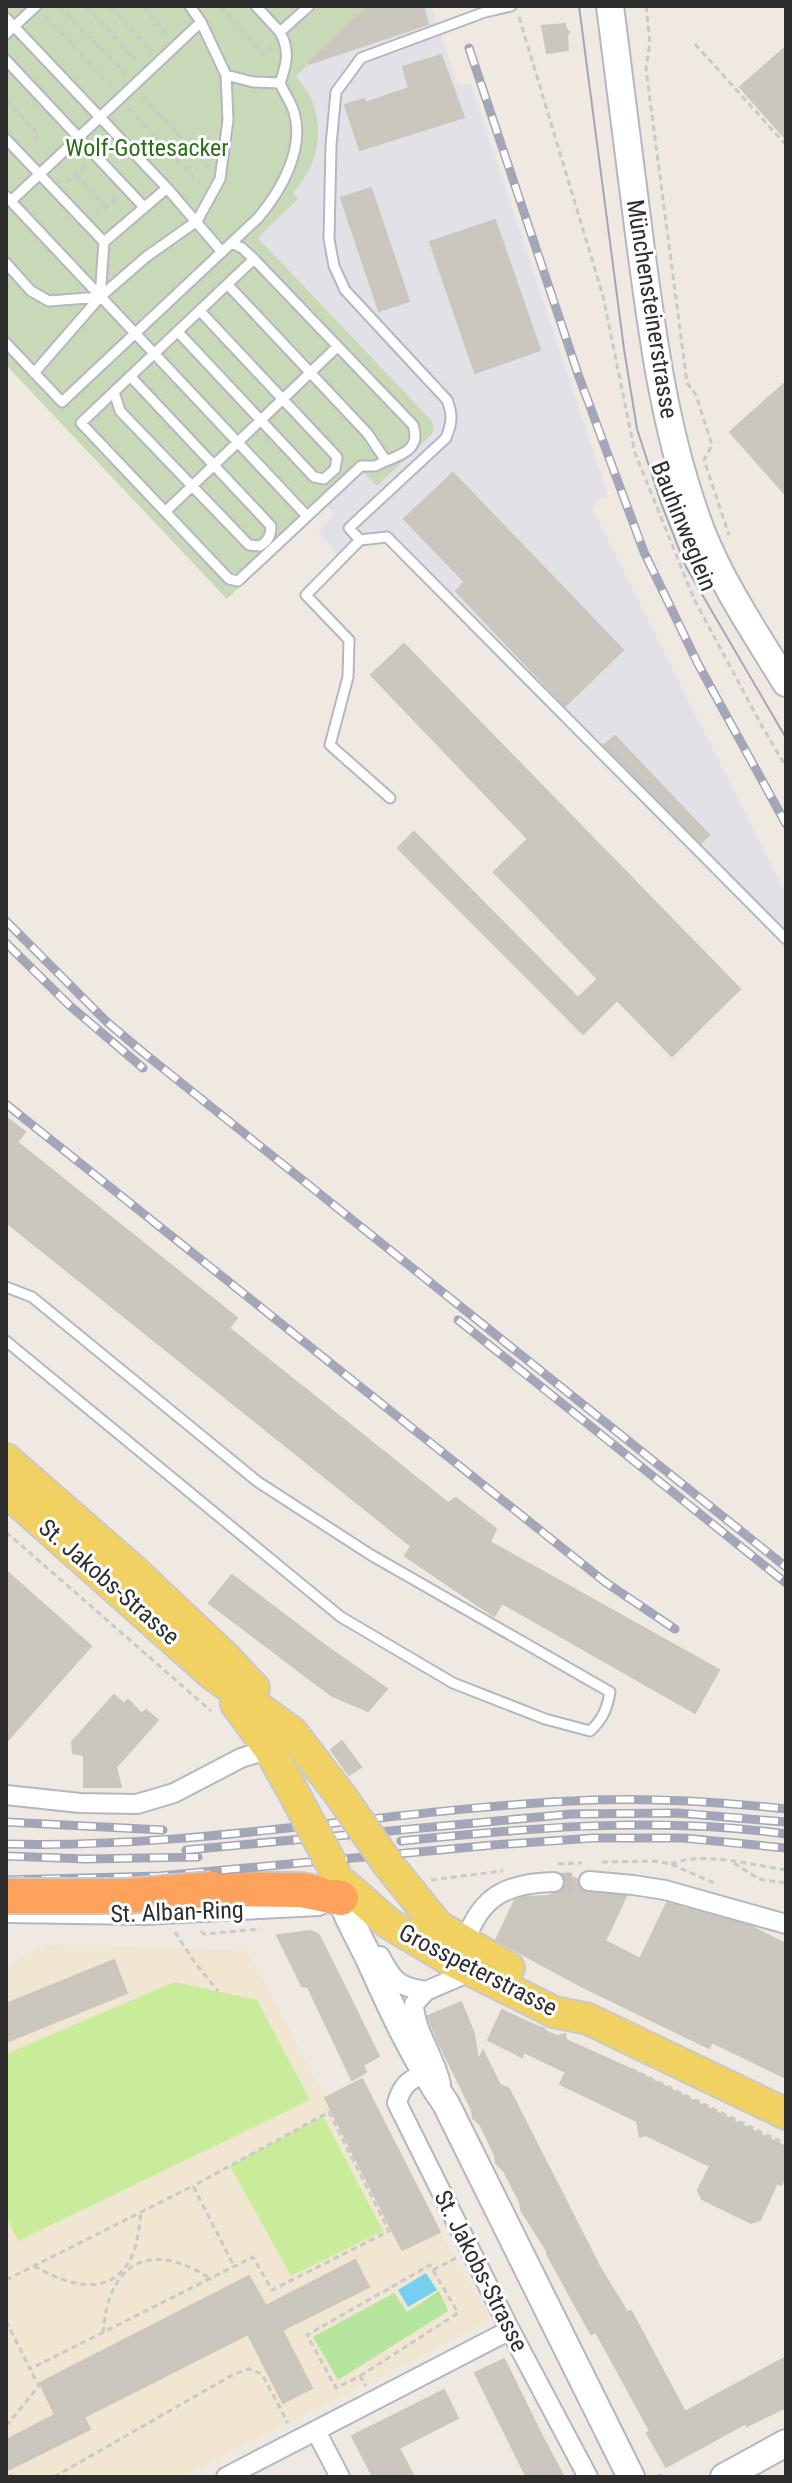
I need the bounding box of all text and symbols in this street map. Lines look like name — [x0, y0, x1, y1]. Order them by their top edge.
park label: Wolf-Gottesacker — [65, 134, 229, 162]
street label: Münchensteinerstrasse — [621, 197, 683, 421]
street label: Bauhinweglein — [645, 457, 723, 595]
street label: St. Jakobs-Strasse — [33, 1513, 185, 1651]
street label: St. Alban-Ring — [110, 1896, 244, 1928]
street label: Grosspeterstrasse — [394, 1918, 562, 2022]
street label: St. Jakobs-Strasse — [428, 2186, 534, 2356]

